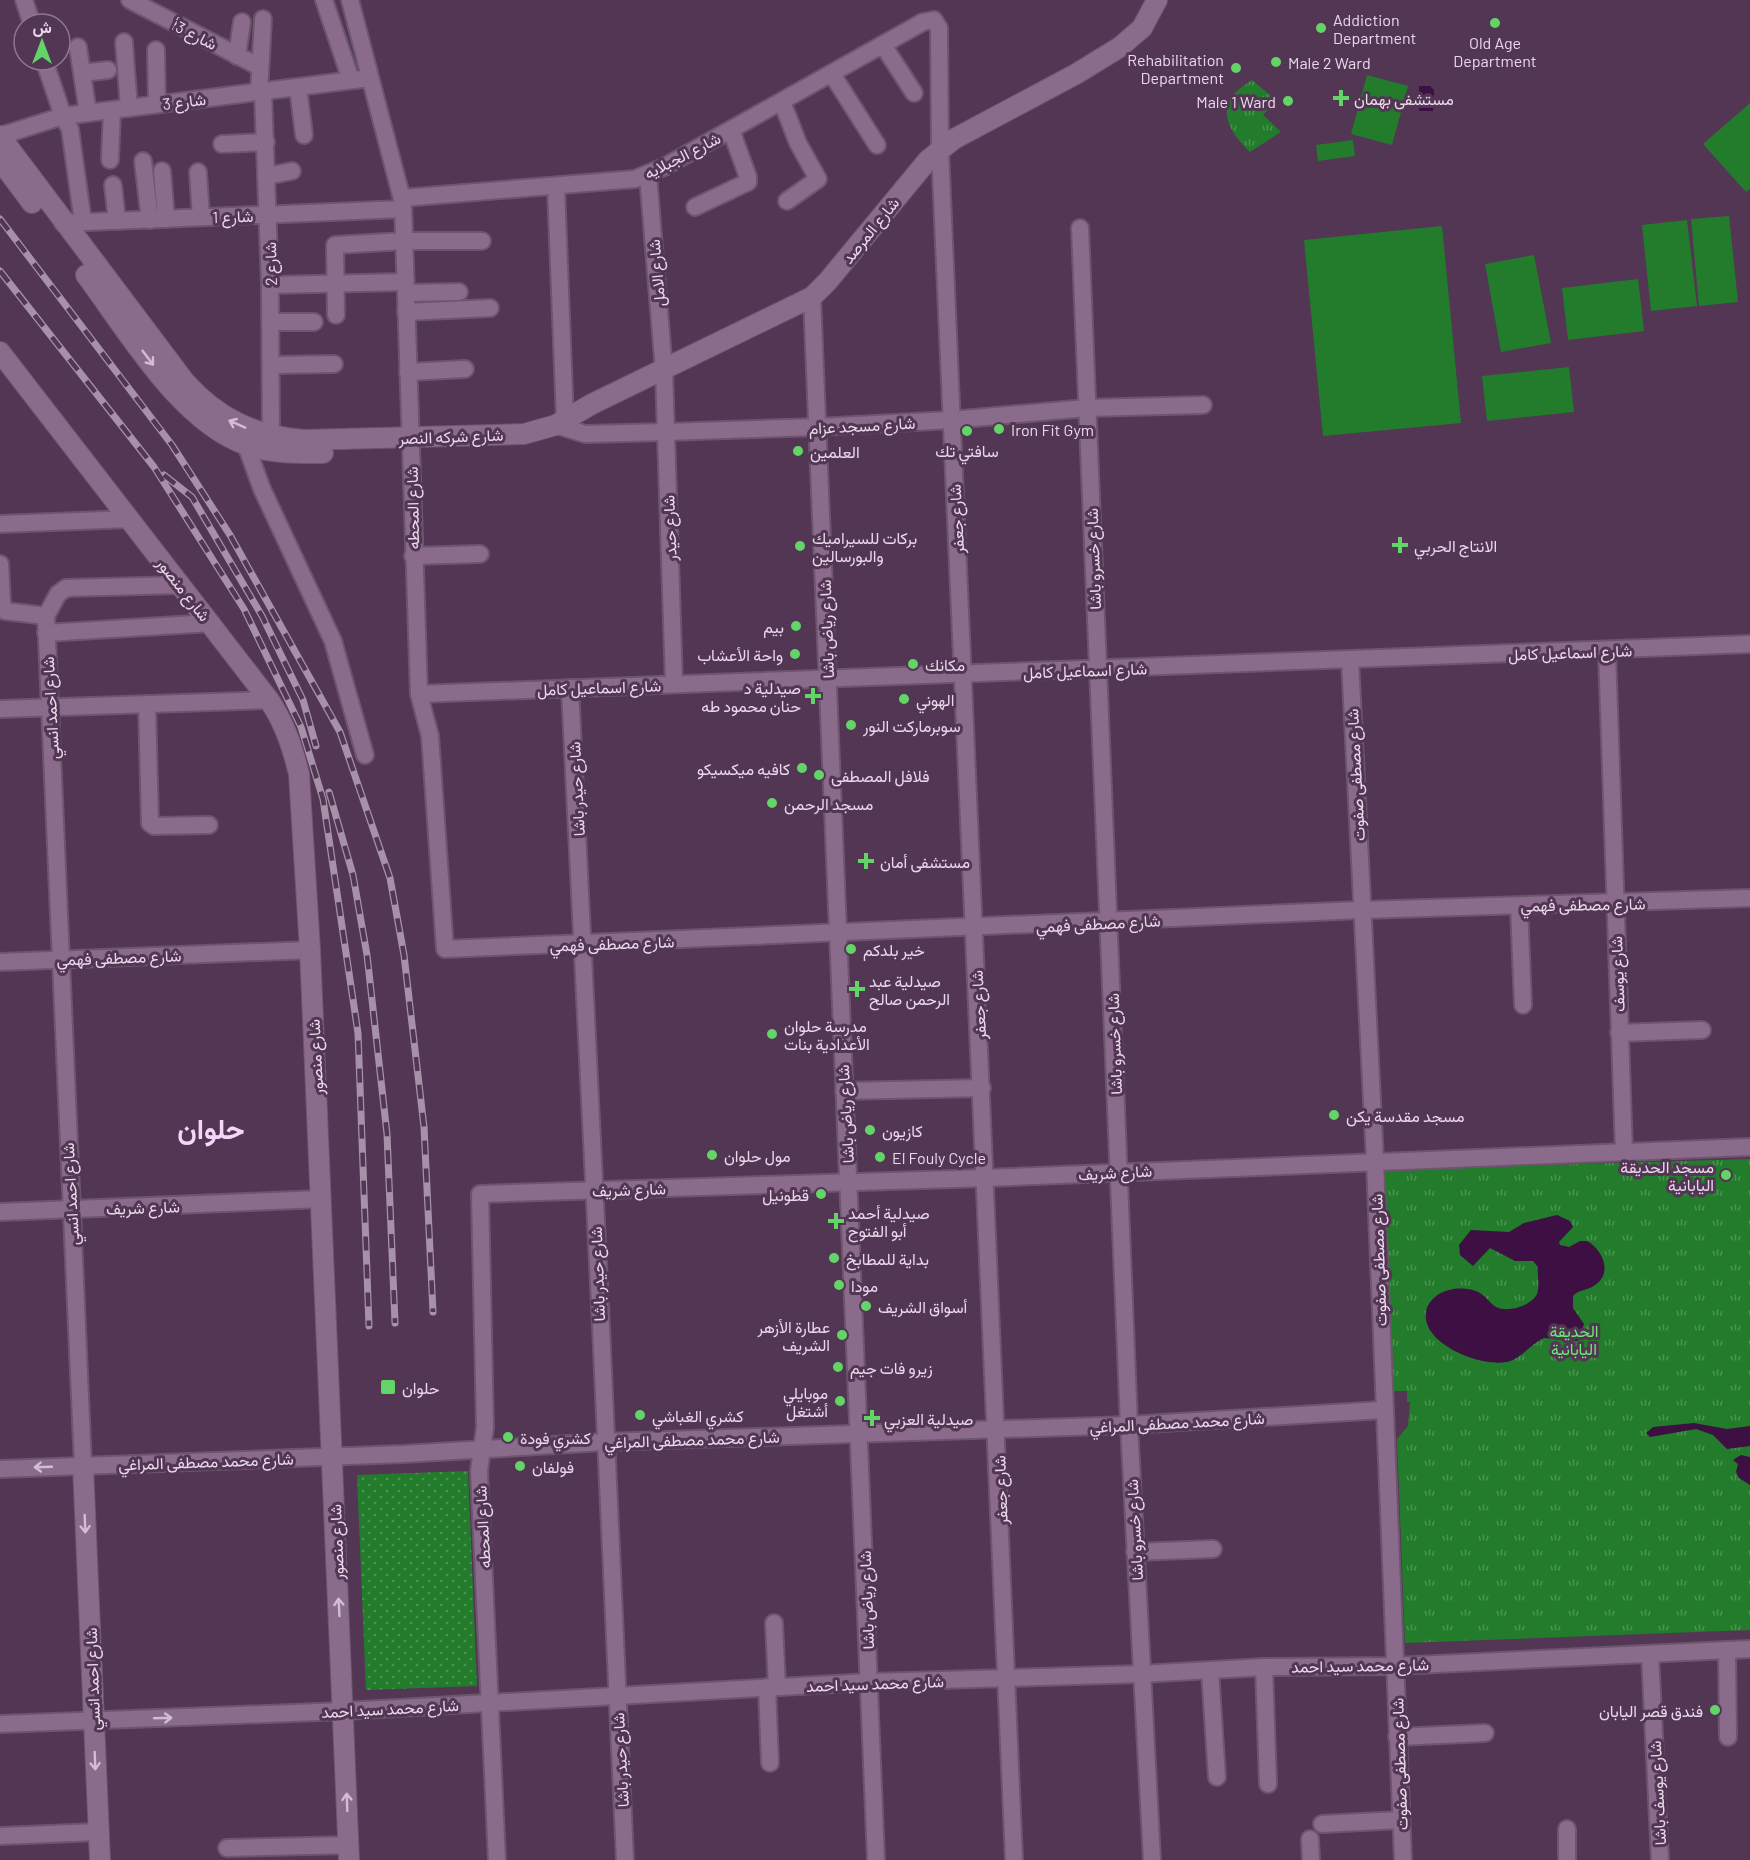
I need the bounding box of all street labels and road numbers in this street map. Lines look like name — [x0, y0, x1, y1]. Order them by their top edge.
street label: شارع 3أ — [168, 15, 220, 56]
street label: شارع 3 — [161, 89, 207, 116]
street label: شارع الجبلايه — [641, 128, 725, 185]
street label: شارع المرصد — [838, 193, 905, 269]
street label: شارع 1 — [212, 206, 254, 229]
street label: شارع الامل — [644, 238, 671, 307]
street label: شارع 2 — [260, 242, 283, 286]
street label: شارع مسجد عزام — [808, 413, 916, 440]
street label: شارع شركه النصر — [397, 425, 504, 450]
street label: شارع المحطه — [402, 466, 425, 550]
street label: شارع جعفر — [945, 484, 970, 555]
street label: شارع حيدر — [658, 495, 683, 562]
street label: شارع خسرو باشا — [1082, 508, 1107, 610]
street label: شارع منصور — [150, 553, 215, 627]
street label: شارع رياض باشا — [815, 579, 840, 679]
street label: شارع اسماعيل كامل — [1508, 640, 1633, 667]
street label: شارع احمد انسي — [38, 656, 67, 760]
street label: شارع اسماعيل كامل — [1023, 658, 1148, 685]
street label: شارع اسماعيل كامل — [537, 675, 662, 702]
street label: شارع مصطفى صفوت — [1342, 708, 1371, 842]
street label: شارع حيدر باشا — [564, 741, 591, 837]
street label: شارع مصطفى فهمي — [1520, 893, 1646, 920]
street label: شارع مصطفى فهمي — [1035, 910, 1161, 941]
street label: شارع مصطفى فهمي — [549, 931, 675, 960]
street label: شارع يوسف — [1606, 936, 1631, 1012]
street label: شارع مصطفى فهمي — [56, 945, 182, 974]
street label: شارع جعفر — [967, 970, 992, 1041]
street label: شارع خسرو باشا — [1103, 993, 1128, 1095]
street label: شارع منصور — [304, 1019, 330, 1096]
street label: شارع رياض باشا — [833, 1064, 860, 1164]
street label: شارع احمد انسي — [58, 1142, 87, 1246]
street label: شارع شريف — [1078, 1161, 1153, 1186]
street label: شارع شريف — [592, 1178, 666, 1203]
street label: شارع مصطفى صفوت — [1366, 1193, 1393, 1327]
street label: شارع شريف — [106, 1196, 180, 1221]
street label: شارع حيدر باشا — [586, 1226, 611, 1322]
street label: شارع محمد مصطفى المراغي — [1089, 1408, 1265, 1441]
street label: شارع محمد مصطفى المراغي — [604, 1426, 780, 1457]
street label: شارع محمد مصطفى المراغي — [118, 1448, 294, 1479]
street label: شارع جعفر — [989, 1455, 1014, 1526]
street label: شارع خسرو باشا — [1122, 1479, 1149, 1581]
street label: شارع المحطه — [470, 1485, 497, 1569]
street label: شارع منصور — [325, 1504, 350, 1581]
street label: شارع رياض باشا — [855, 1550, 880, 1650]
street label: شارع احمد انسي — [81, 1627, 108, 1731]
street label: شارع محمد سيد احمد — [1291, 1654, 1429, 1679]
street label: شارع محمد سيد احمد — [806, 1671, 944, 1698]
street label: شارع محمد سيد احمد — [321, 1695, 460, 1724]
street label: شارع مصطفى صفوت — [1387, 1697, 1414, 1831]
street label: شارع حيدر باشا — [608, 1712, 635, 1808]
street label: شارع يوسف باشا — [1645, 1740, 1672, 1846]

